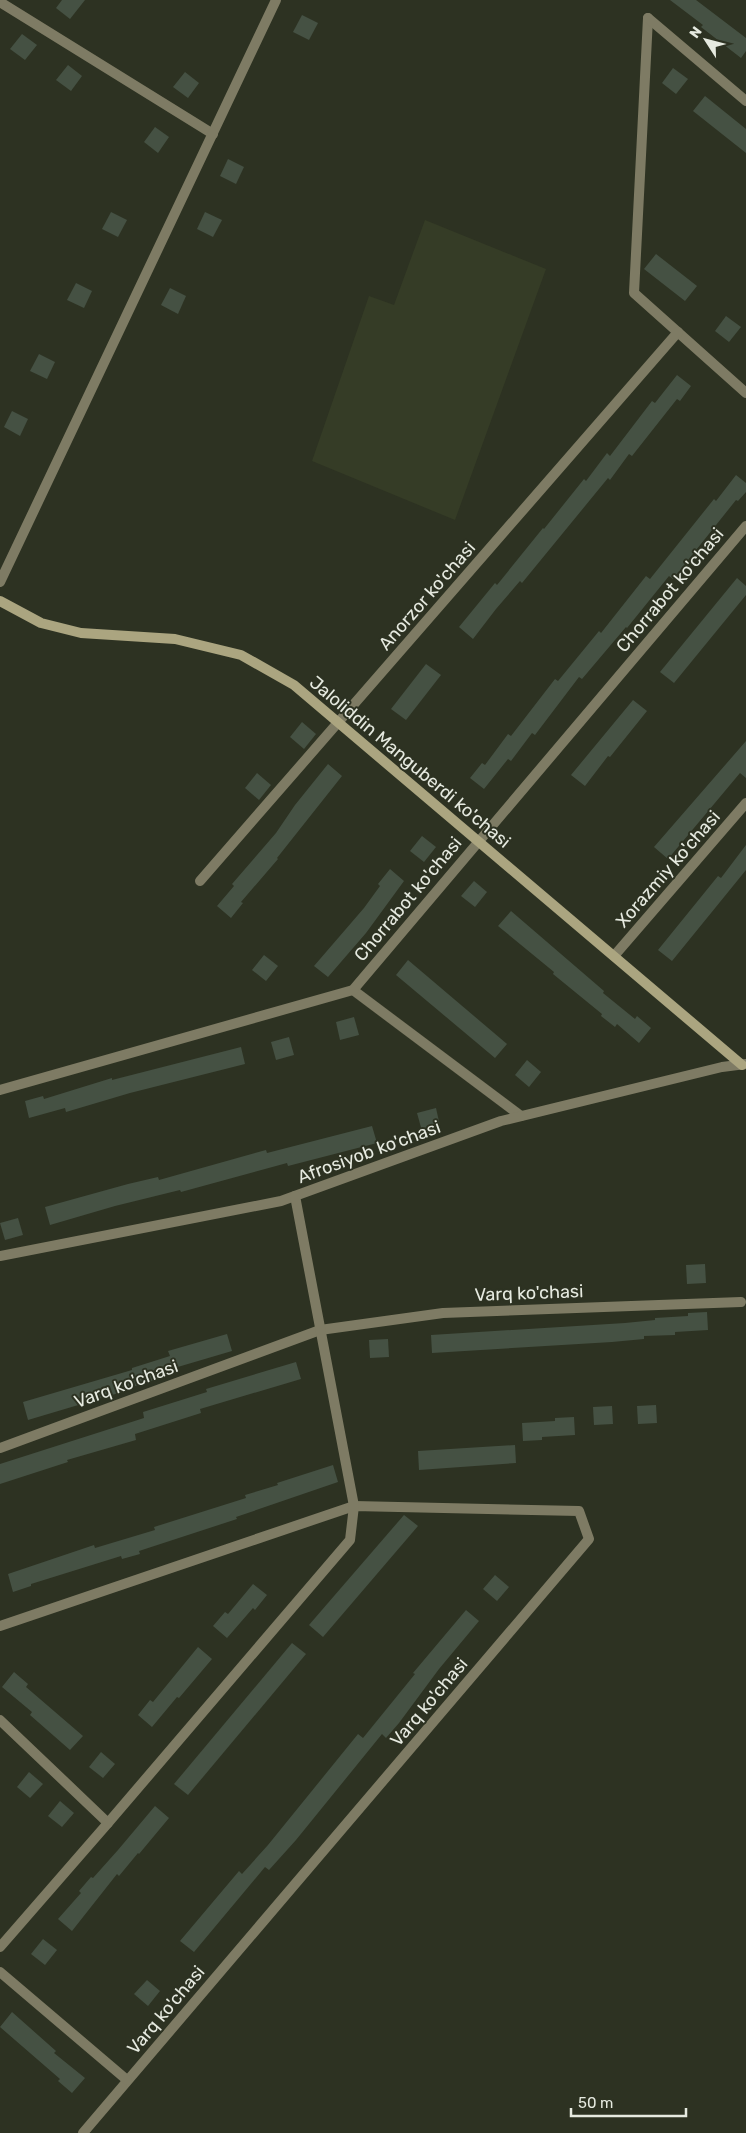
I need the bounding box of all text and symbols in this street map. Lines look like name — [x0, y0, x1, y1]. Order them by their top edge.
north arrow — [681, 15, 731, 65]
text: N — [686, 24, 706, 42]
street label: Chorrabot ko'chasi — [612, 523, 728, 657]
street label: Anorzor ko'chasi — [374, 537, 480, 655]
street label: Jaloliddin Manguberdi ko'chasi — [305, 671, 515, 853]
street label: Xorazmiy ko'chasi — [611, 806, 725, 932]
street label: Chorrabot ko'chasi — [350, 832, 466, 966]
street label: Afrosiyob ko'chasi — [294, 1116, 444, 1188]
street label: Varq ko'chasi — [474, 1280, 584, 1306]
street label: Varq ko'chasi — [71, 1355, 181, 1413]
street label: Varq ko'chasi — [386, 1653, 472, 1751]
street label: Varq ko'chasi — [123, 1961, 209, 2059]
scale bar — [571, 2086, 686, 2118]
text: 50 m — [578, 2094, 613, 2112]

